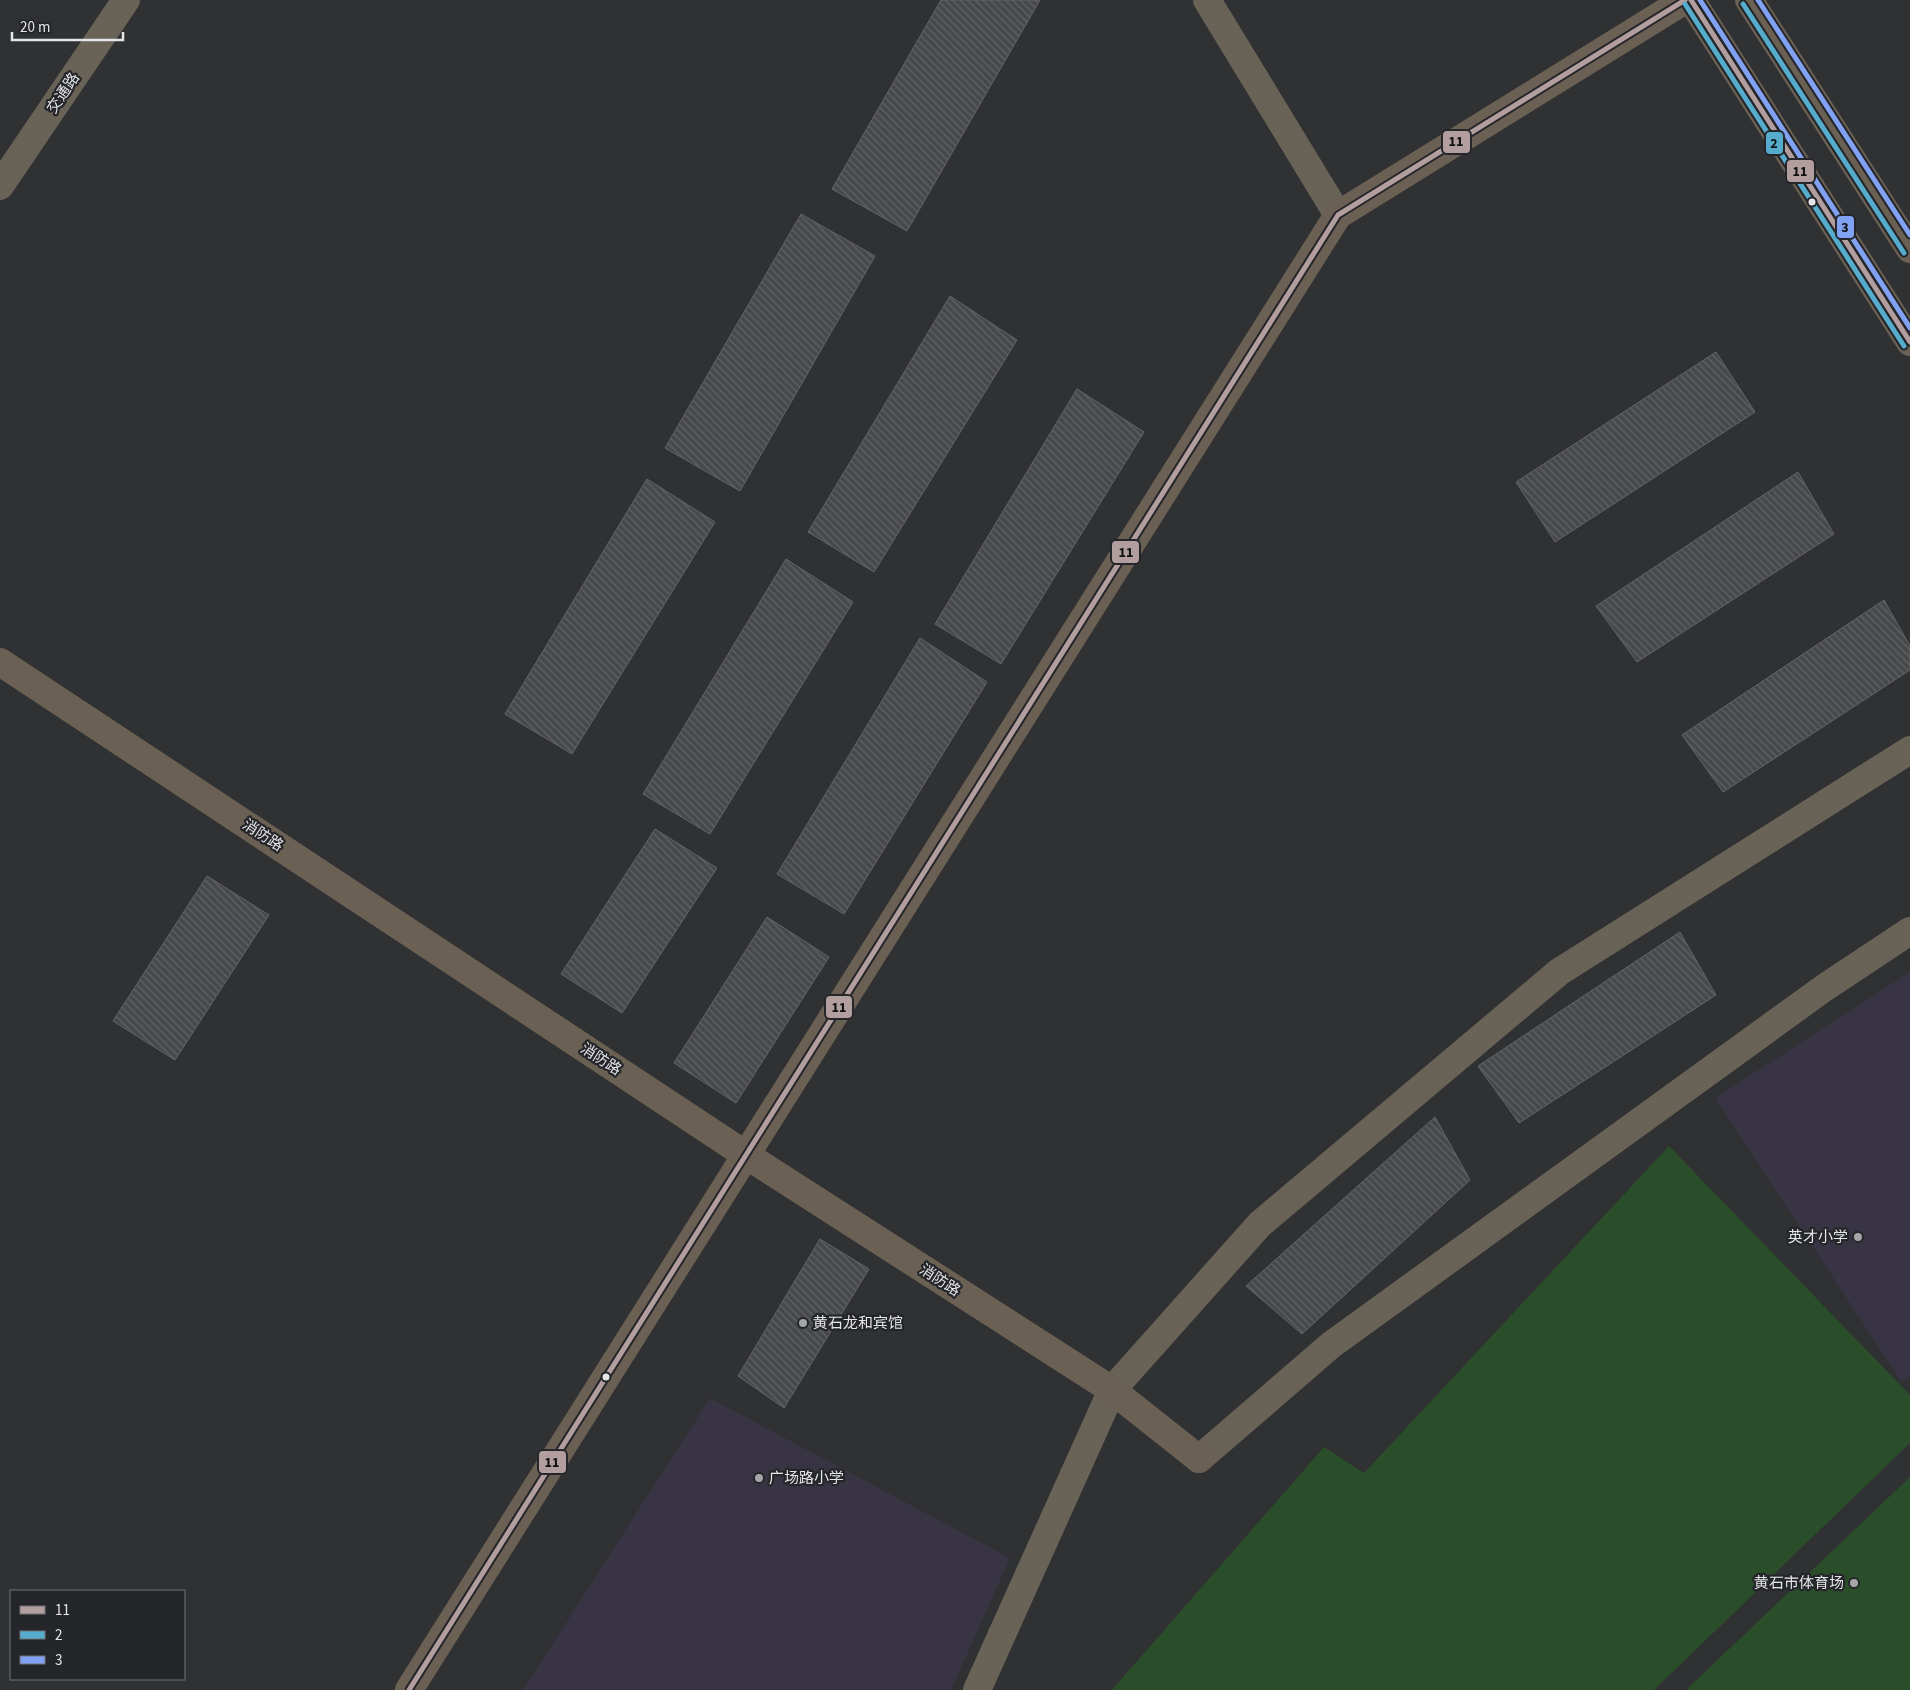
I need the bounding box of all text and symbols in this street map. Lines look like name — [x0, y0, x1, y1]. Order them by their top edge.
scale bar — [12, 10, 124, 42]
text: 20 m — [20, 17, 50, 38]
street label: 交通路 — [42, 69, 85, 118]
line badge: 11 — [1442, 130, 1471, 154]
line badge: 2 — [1765, 131, 1784, 155]
text: 11 — [1449, 132, 1463, 152]
text: 2 — [1770, 134, 1778, 154]
line badge: 11 — [1786, 159, 1815, 183]
text: 11 — [1793, 162, 1807, 182]
unlabelled marker — [1807, 197, 1817, 207]
line badge: 3 — [1836, 215, 1855, 239]
text: 3 — [1841, 218, 1849, 238]
line badge: 11 — [1111, 540, 1140, 564]
text: 11 — [1119, 543, 1133, 563]
street label: 消防路 — [238, 814, 287, 856]
line badge: 11 — [825, 995, 853, 1019]
text: 11 — [832, 998, 846, 1018]
street label: 消防路 — [576, 1038, 625, 1080]
place label: 英才小学 — [1788, 1227, 1848, 1248]
marker: 英才小学 — [1852, 1231, 1864, 1243]
street label: 消防路 — [915, 1259, 964, 1301]
place label: 黄石龙和宾馆 — [813, 1313, 903, 1334]
marker: 黄石龙和宾馆 — [797, 1317, 809, 1329]
unlabelled marker — [601, 1372, 611, 1382]
line badge: 11 — [538, 1450, 567, 1474]
text: 11 — [545, 1453, 559, 1473]
place label: 广场路小学 — [769, 1468, 844, 1489]
marker: 广场路小学 — [753, 1472, 765, 1484]
place label: 黄石市体育场 — [1754, 1573, 1844, 1594]
marker: 黄石市体育场 — [1848, 1577, 1860, 1589]
legend — [10, 1590, 185, 1680]
text: 11 — [55, 1600, 70, 1621]
text: 2 — [55, 1625, 62, 1646]
text: 3 — [55, 1650, 62, 1671]

